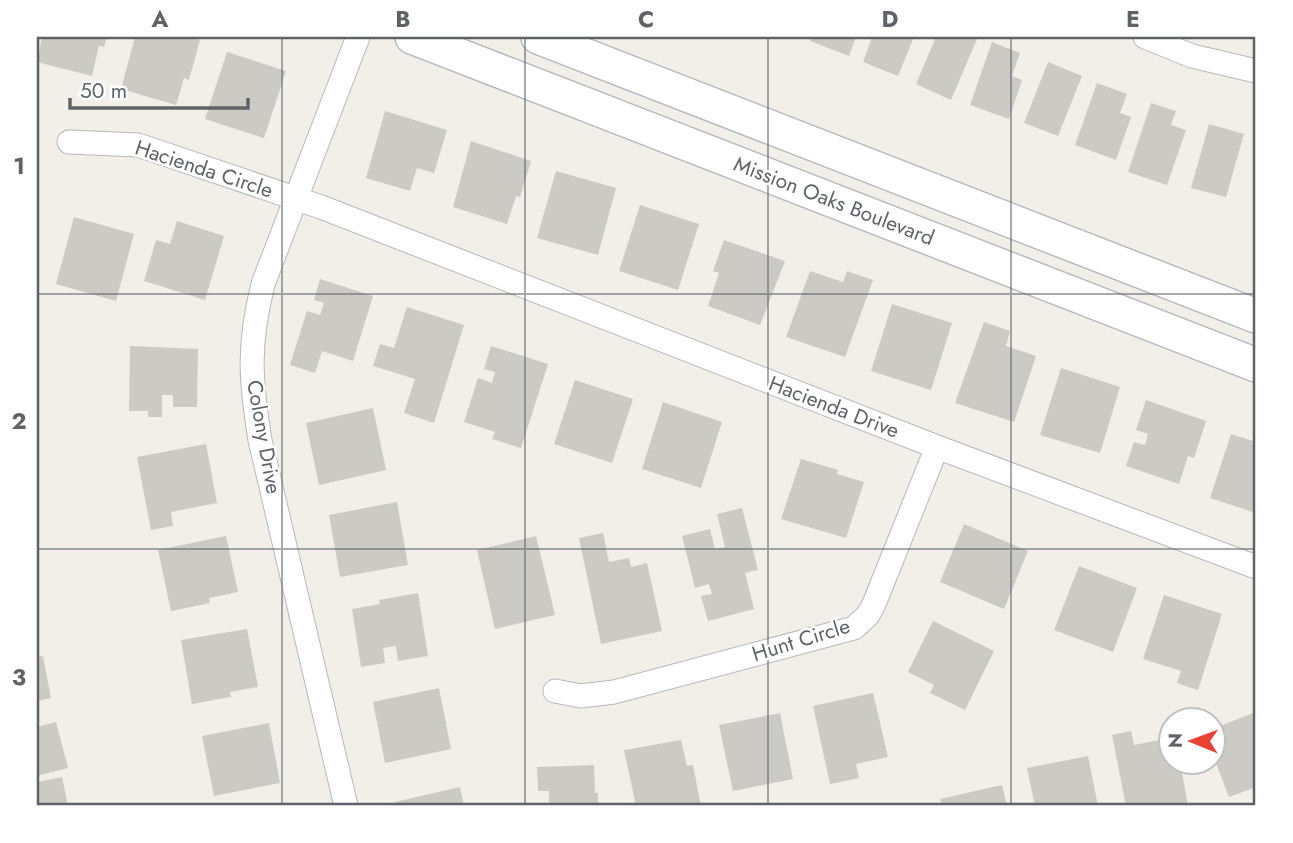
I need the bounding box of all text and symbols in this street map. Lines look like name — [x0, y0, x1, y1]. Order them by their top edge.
text: A — [151, 2, 169, 36]
text: B — [395, 2, 411, 36]
text: C — [638, 2, 654, 36]
text: D — [882, 2, 899, 36]
text: E — [1126, 2, 1140, 36]
scale bar — [70, 66, 248, 110]
text: 50 m — [80, 76, 127, 106]
street label: Hacienda Circle — [131, 133, 277, 205]
text: 1 — [13, 149, 25, 183]
street label: Mission Oaks Boulevard — [729, 149, 939, 253]
street label: Hacienda Drive — [764, 368, 904, 446]
street label: Colony Drive — [239, 378, 289, 497]
text: 2 — [11, 404, 27, 438]
street label: Hunt Circle — [748, 611, 854, 669]
text: 3 — [12, 660, 26, 694]
north arrow — [1156, 706, 1226, 776]
text: N — [1162, 733, 1189, 748]

